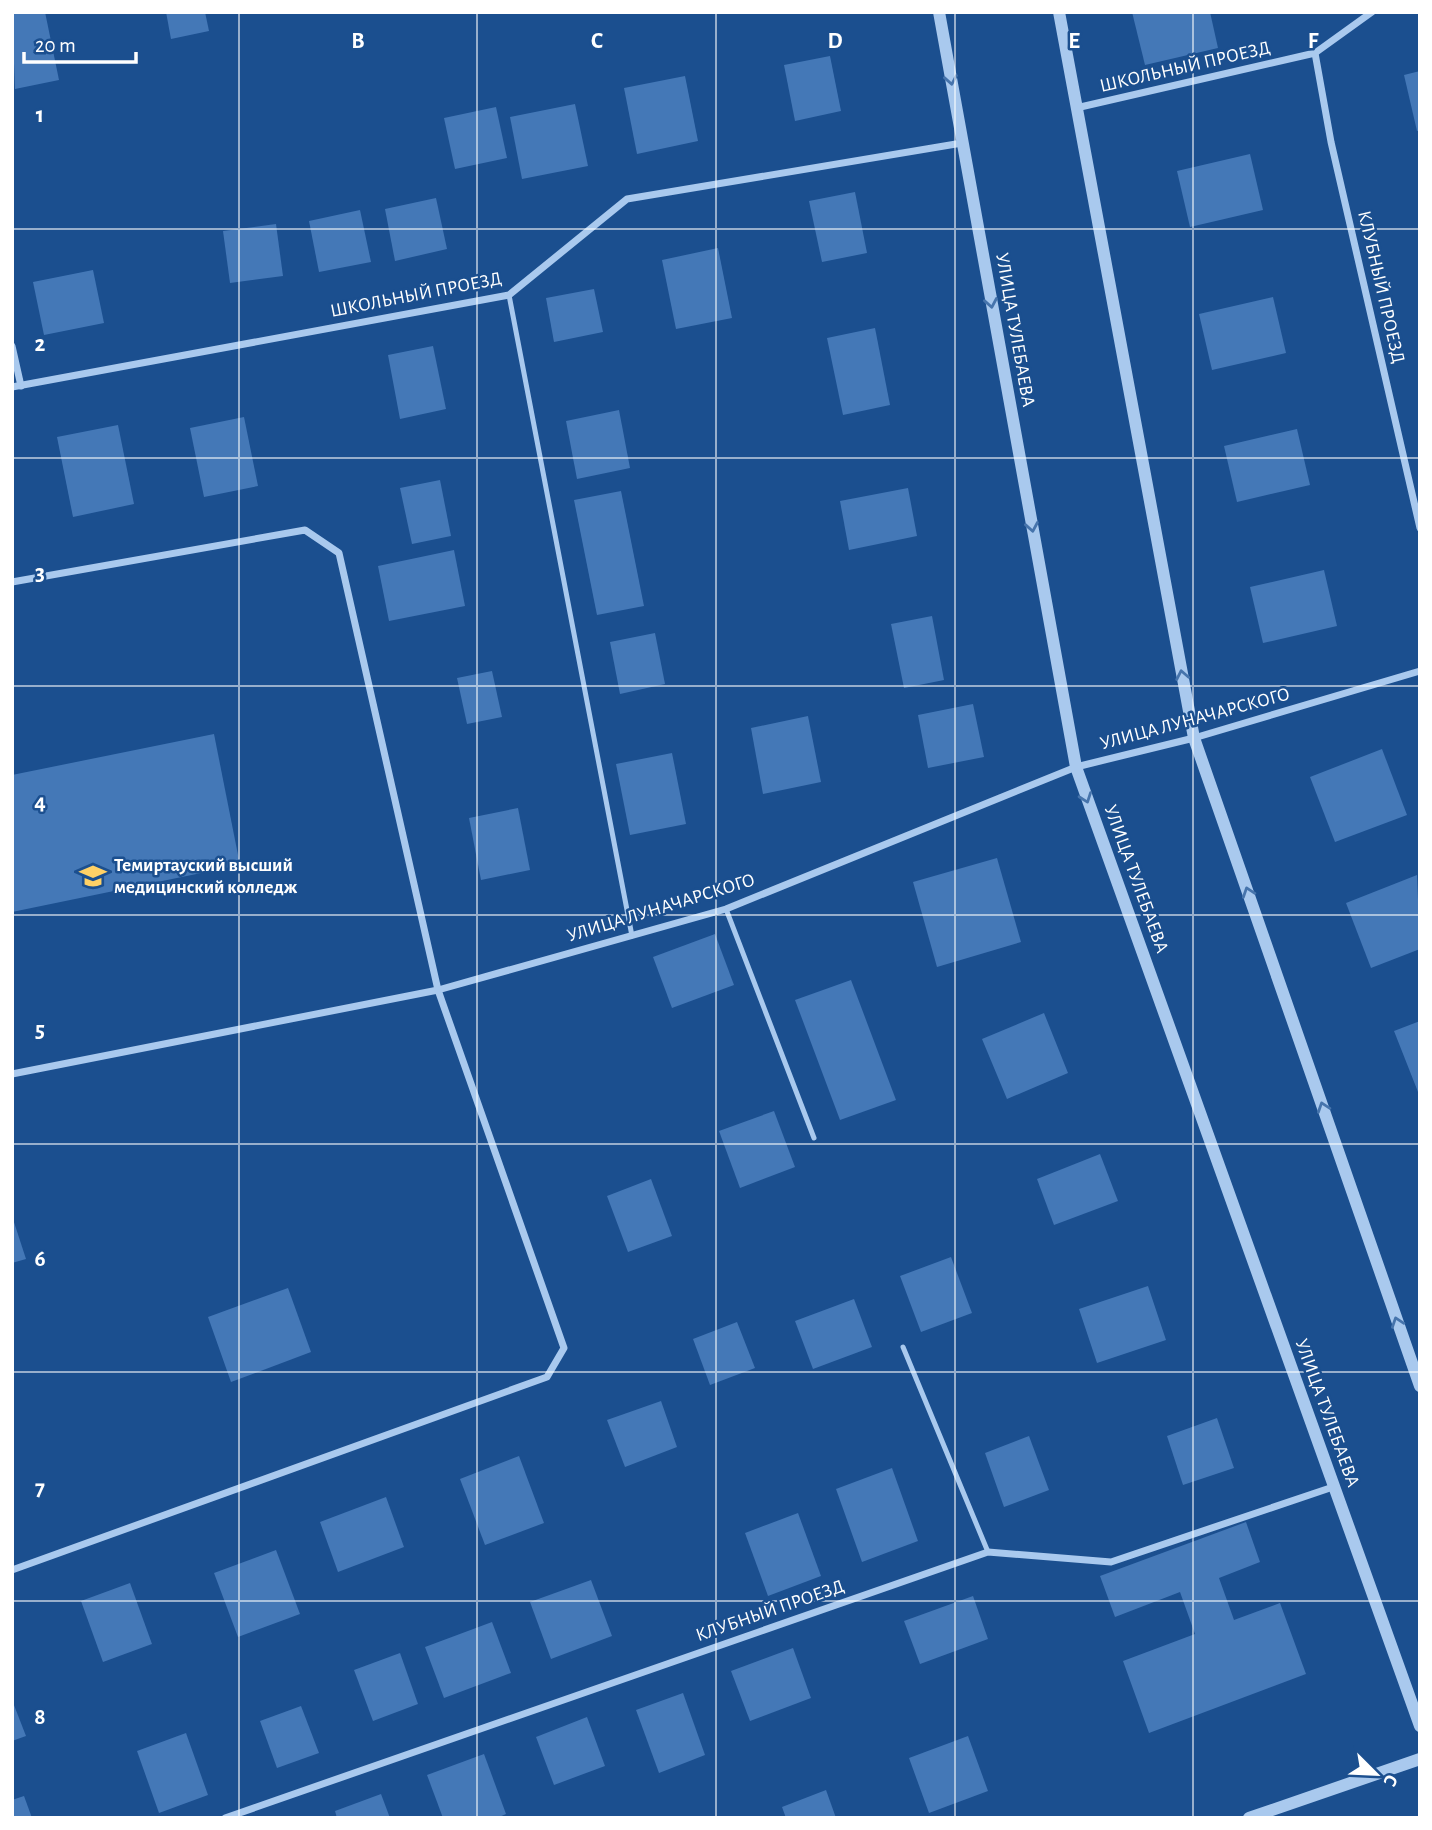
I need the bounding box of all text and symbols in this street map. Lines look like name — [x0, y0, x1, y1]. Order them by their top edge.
scale bar — [24, 21, 136, 65]
text: B — [351, 30, 365, 53]
text: C — [591, 30, 603, 53]
text: D — [827, 30, 843, 53]
text: E — [1068, 30, 1080, 53]
text: F — [1308, 30, 1319, 53]
text: 20 m — [35, 35, 76, 56]
street label: ШКОЛЬНЫЙ ПРОЕЗД — [1098, 37, 1272, 96]
one-way arrow — [943, 74, 958, 85]
text: 1 — [36, 104, 44, 127]
street label: КЛУБНЫЙ ПРОЕЗД — [1354, 209, 1409, 365]
street label: УЛИЦА ТУЛЕБАЕВА — [992, 251, 1038, 409]
street label: ШКОЛЬНЫЙ ПРОЕЗД — [328, 268, 503, 321]
one-way arrow — [983, 297, 998, 309]
text: 2 — [35, 333, 46, 356]
one-way arrow — [1024, 521, 1039, 533]
text: 3 — [35, 562, 45, 585]
one-way arrow — [1175, 669, 1190, 681]
street label: УЛИЦА ЛУНАЧАРСКОГО — [1098, 685, 1292, 753]
text: 4 — [34, 791, 46, 814]
one-way arrow — [1078, 791, 1092, 803]
street label: УЛИЦА ТУЛЕБАЕВА — [1100, 802, 1172, 956]
place label: Темиртауский высший медицинский колледж — [114, 856, 298, 897]
school or university icon: Темиртауский высший медицинский колледж — [78, 861, 108, 891]
street label: УЛИЦА ЛУНАЧАРСКОГО — [565, 870, 757, 946]
one-way arrow — [1242, 886, 1256, 899]
text: 5 — [35, 1019, 45, 1042]
one-way arrow — [1317, 1101, 1331, 1113]
text: 6 — [34, 1248, 46, 1271]
one-way arrow — [1391, 1316, 1405, 1328]
street label: УЛИЦА ТУЛЕБАЕВА — [1291, 1336, 1363, 1490]
text: 7 — [35, 1477, 45, 1500]
street label: КЛУБНЫЙ ПРОЕЗД — [693, 1576, 847, 1645]
text: 8 — [34, 1706, 46, 1729]
north arrow — [1341, 1739, 1411, 1809]
text: С — [1379, 1772, 1401, 1789]

